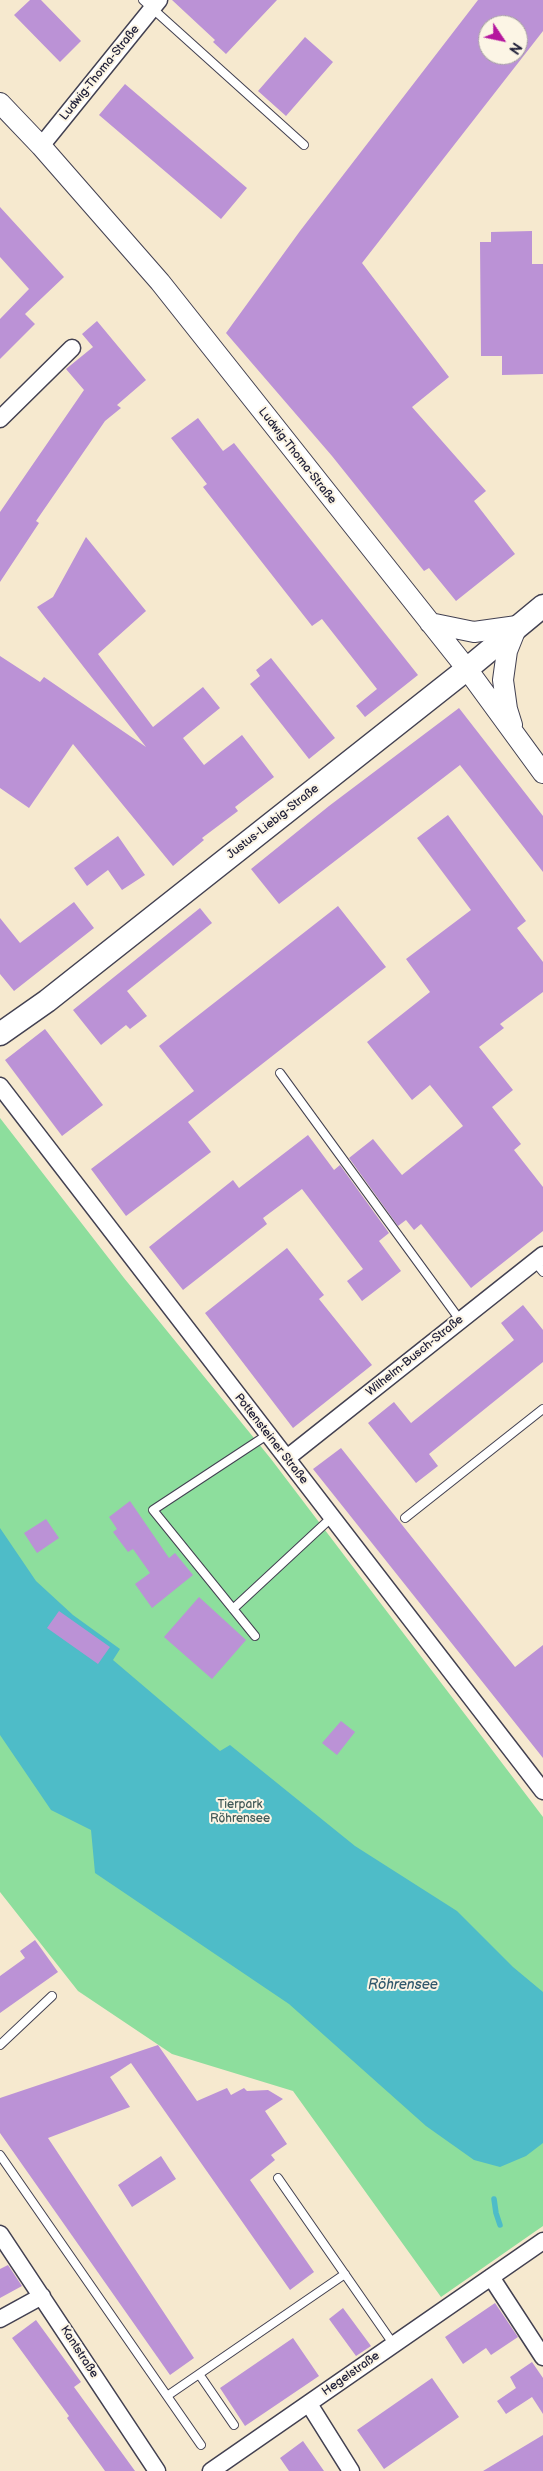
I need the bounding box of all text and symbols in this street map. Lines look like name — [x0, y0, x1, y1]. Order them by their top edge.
north arrow — [478, 15, 528, 65]
street label: Ludwig-Thoma-Straße — [57, 23, 143, 123]
text: N — [505, 39, 525, 57]
street label: Ludwig-Thoma-Straße — [255, 405, 339, 507]
street label: Justus-Liebig-Straße — [224, 782, 322, 862]
street label: Wilhelm-Busch-Straße — [364, 1312, 466, 1400]
street label: Pottensteiner Straße — [231, 1391, 311, 1487]
park label: Tierpark Röhrensee — [210, 1798, 270, 1826]
water label: Röhrensee — [368, 1977, 438, 1993]
street label: Kantstraße — [57, 2323, 101, 2381]
street label: Hegelstraße — [319, 2349, 383, 2399]

